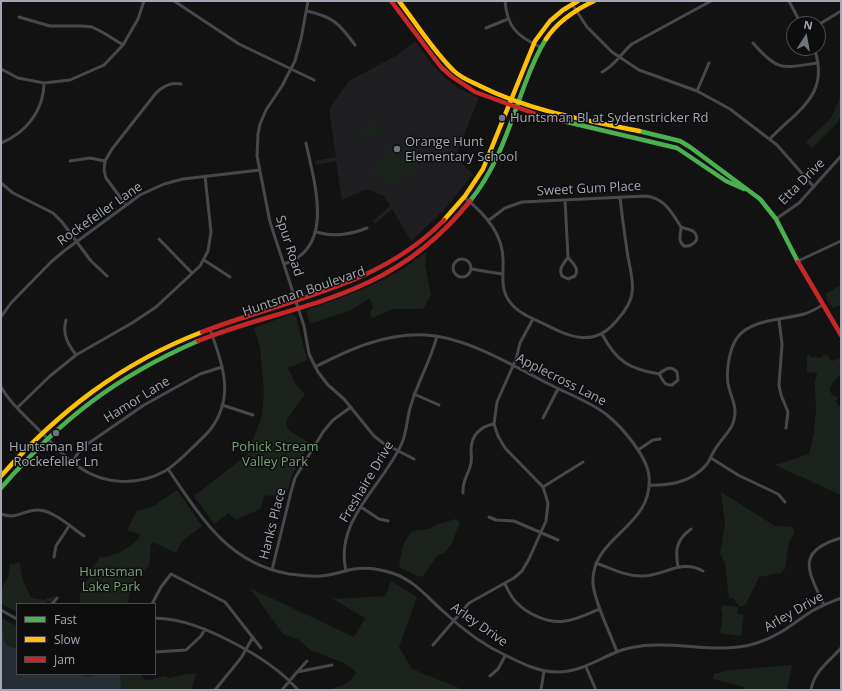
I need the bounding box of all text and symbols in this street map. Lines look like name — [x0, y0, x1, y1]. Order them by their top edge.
north arrow — [786, 16, 826, 56]
text: N — [802, 16, 814, 33]
place label: Huntsman Bl at Sydenstricker Rd — [510, 110, 709, 126]
marker: Huntsman Bl at Sydenstricker Rd — [497, 113, 507, 123]
place label: Orange Hunt Elementary School — [405, 134, 517, 165]
marker: Orange Hunt Elementary School — [392, 144, 402, 154]
street label: Etta Drive — [776, 156, 828, 208]
street label: Sweet Gum Place — [536, 178, 642, 200]
street label: Rockefeller Lane — [55, 179, 145, 249]
street label: Spur Road — [272, 214, 306, 278]
street label: Huntsman Boulevard — [241, 264, 367, 320]
street label: Applecross Lane — [513, 351, 609, 409]
street label: Hamor Lane — [101, 374, 173, 426]
marker: Huntsman Bl at Rockefeller Ln — [51, 428, 61, 438]
place label: Huntsman Bl at Rockefeller Ln — [9, 439, 103, 470]
park label: Pohick Stream Valley Park — [232, 439, 318, 470]
street label: Freshaire Drive — [337, 439, 397, 525]
street label: Hanks Place — [257, 487, 289, 561]
park label: Huntsman Lake Park — [79, 564, 143, 595]
street label: Arley Drive — [762, 589, 826, 635]
street label: Arley Drive — [448, 600, 510, 650]
legend — [16, 603, 156, 675]
text: Fast — [54, 611, 77, 628]
text: Slow — [54, 631, 80, 648]
text: Jam — [54, 651, 75, 668]

